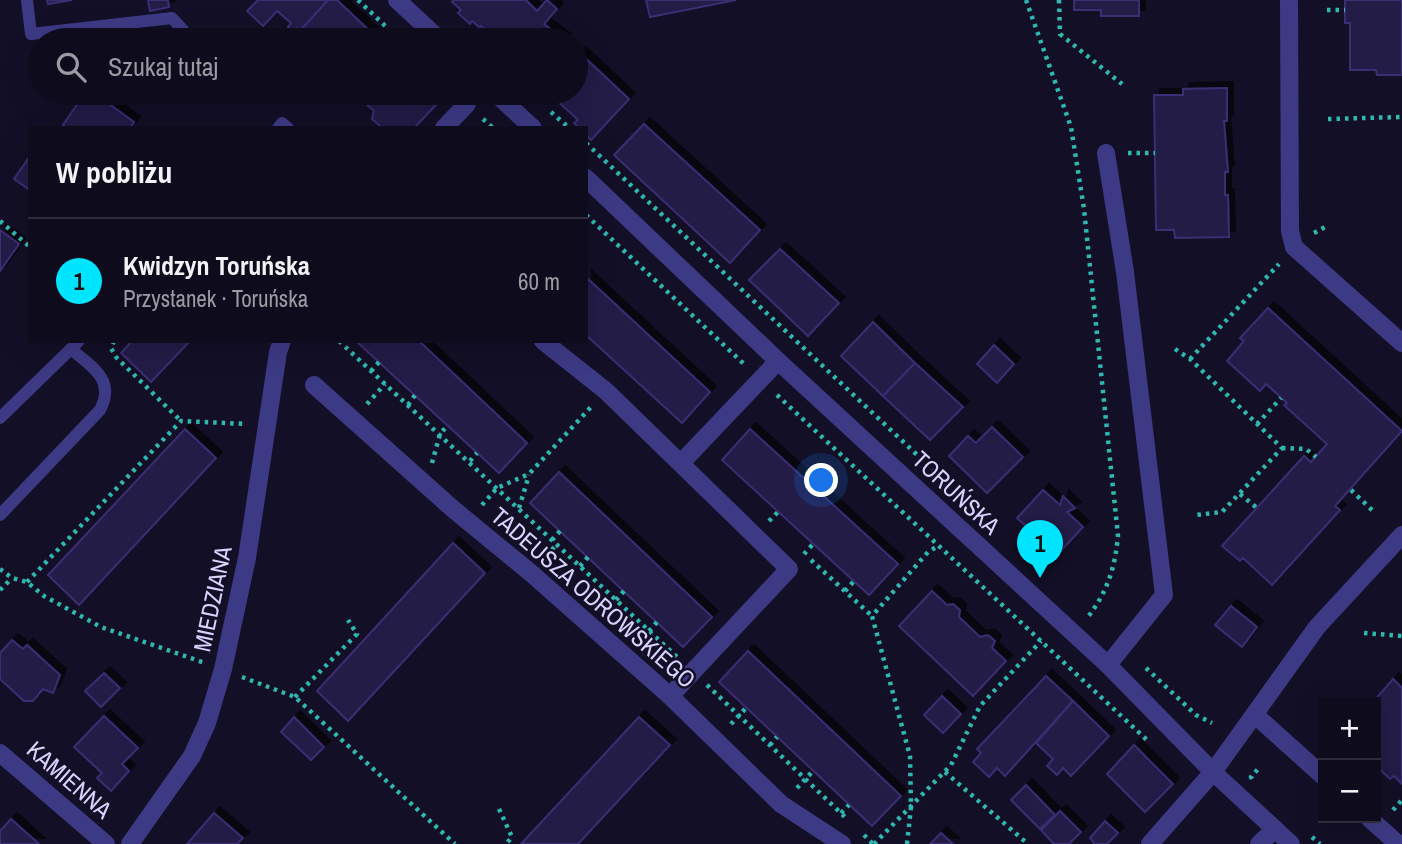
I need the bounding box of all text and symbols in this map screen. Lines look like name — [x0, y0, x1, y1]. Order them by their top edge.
search box — [28, 28, 588, 105]
icon: search — [52, 48, 90, 86]
text: Szukaj tutaj — [108, 49, 218, 84]
text: W pobliżu — [56, 152, 172, 192]
text: Kwidzyn Toruńska — [123, 248, 310, 283]
text: 1 — [74, 266, 84, 297]
text: 60 m — [518, 266, 560, 297]
text: Przystanek · Toruńska — [123, 283, 308, 314]
street label: TORUŃSKA — [906, 443, 1008, 542]
your location — [804, 463, 838, 497]
street label: TADEUSZA ODROWSKIEGO — [485, 500, 703, 695]
pin: 1 — [1017, 520, 1063, 578]
street label: MIEDZIANA — [185, 542, 239, 655]
map controls — [1318, 697, 1381, 823]
button: + — [1318, 697, 1381, 760]
street label: KAMIENNA — [20, 733, 120, 826]
button: − — [1318, 760, 1381, 823]

